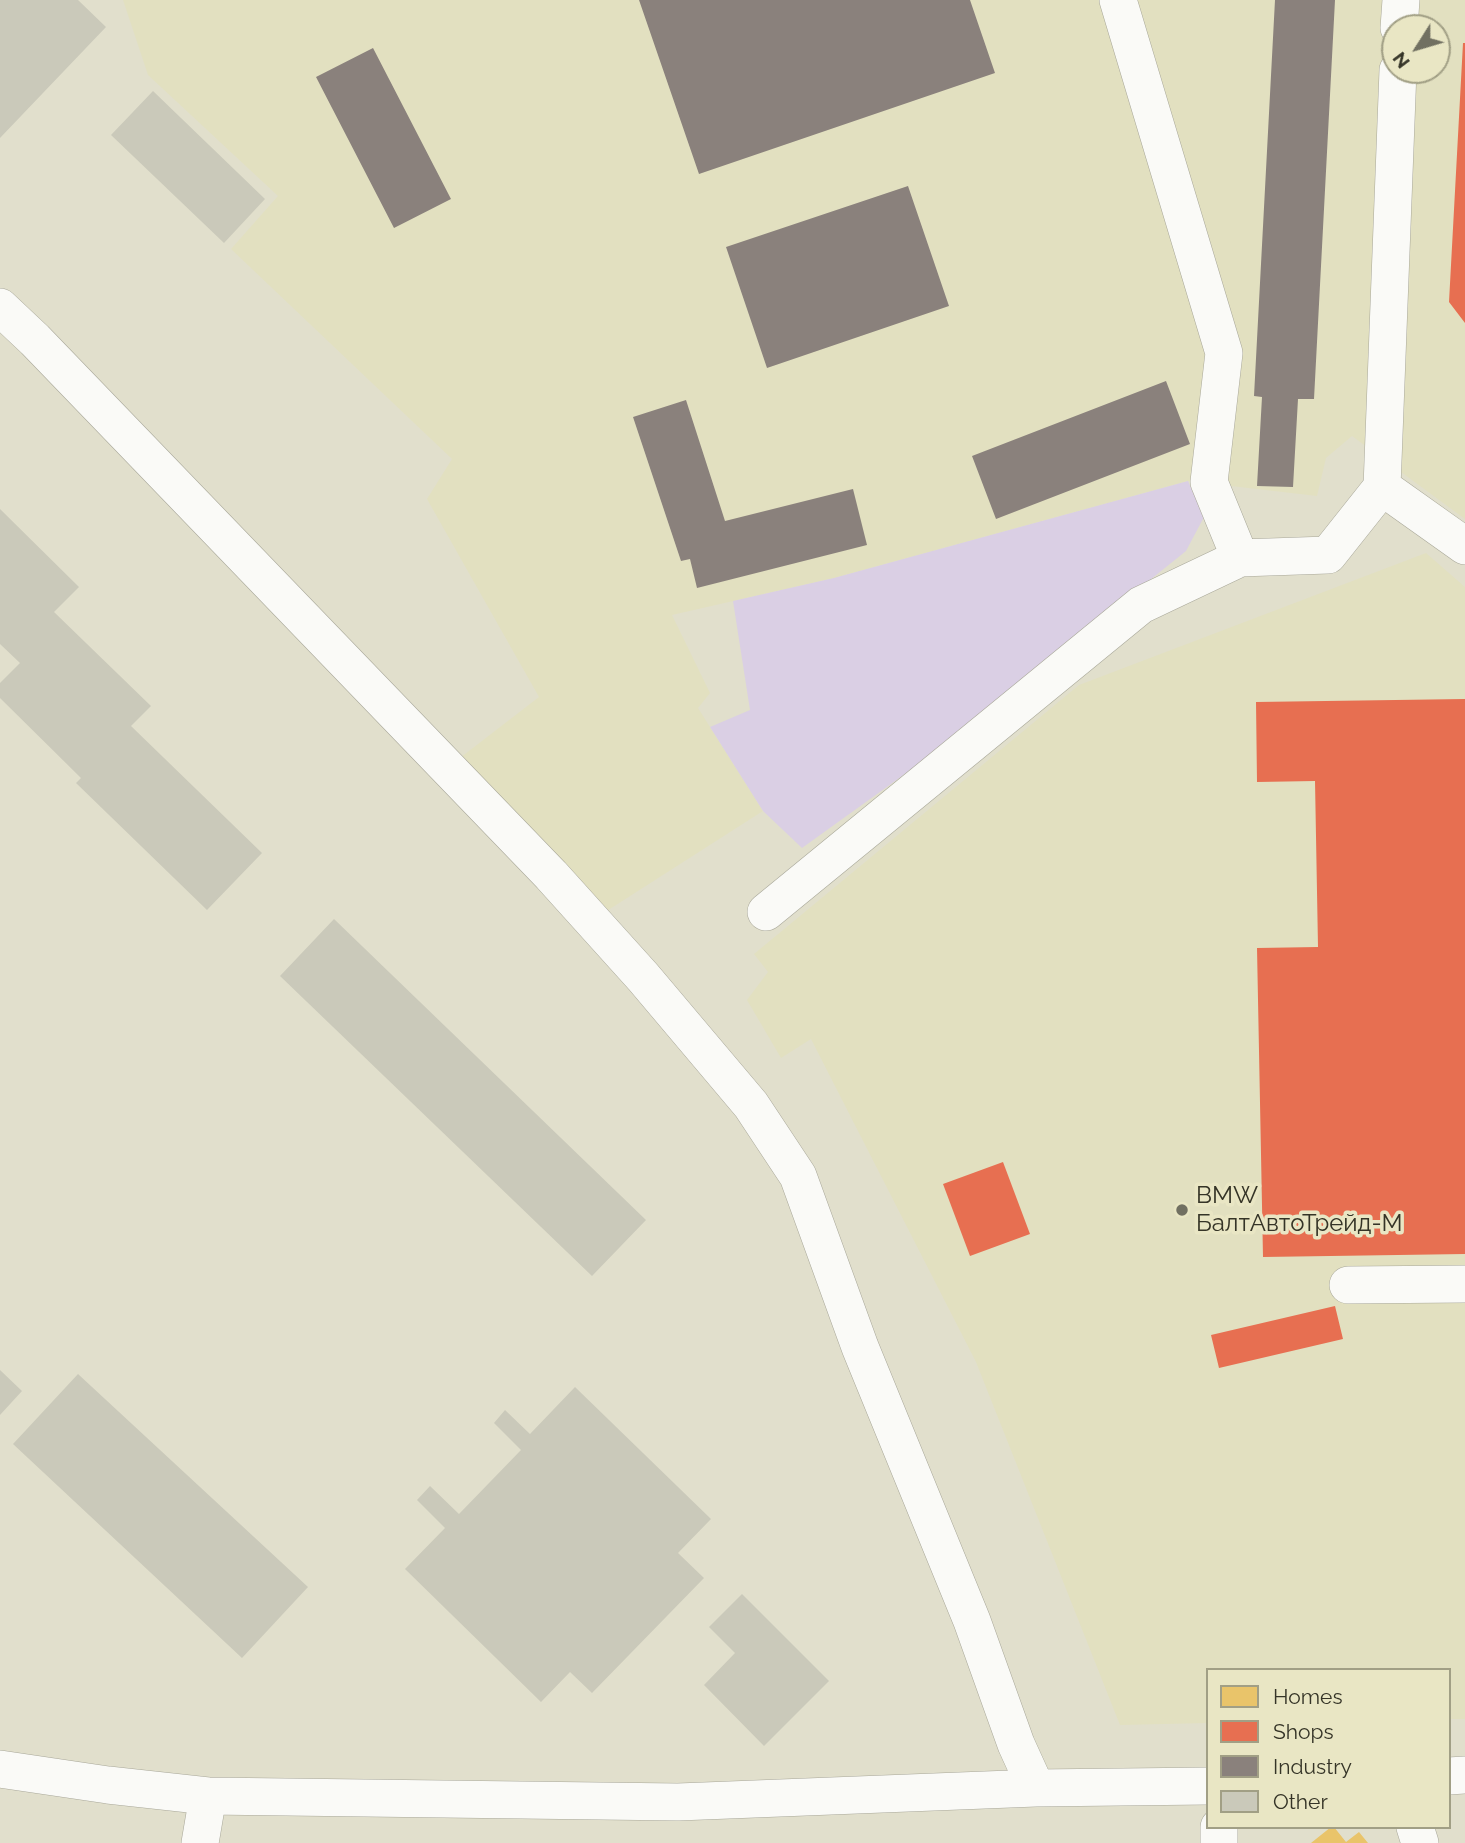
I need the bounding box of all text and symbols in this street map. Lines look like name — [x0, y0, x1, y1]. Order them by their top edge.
north arrow — [1381, 14, 1451, 84]
text: N — [1388, 48, 1414, 73]
place label: BMW БалтАвтоТрейд-М — [1196, 1182, 1403, 1238]
marker: BMW БалтАвтоТрейд-М — [1174, 1202, 1190, 1218]
legend — [1206, 1668, 1451, 1829]
text: Homes — [1273, 1684, 1343, 1709]
text: Shops — [1273, 1719, 1334, 1744]
text: Industry — [1273, 1754, 1352, 1779]
text: Other — [1273, 1789, 1328, 1814]

